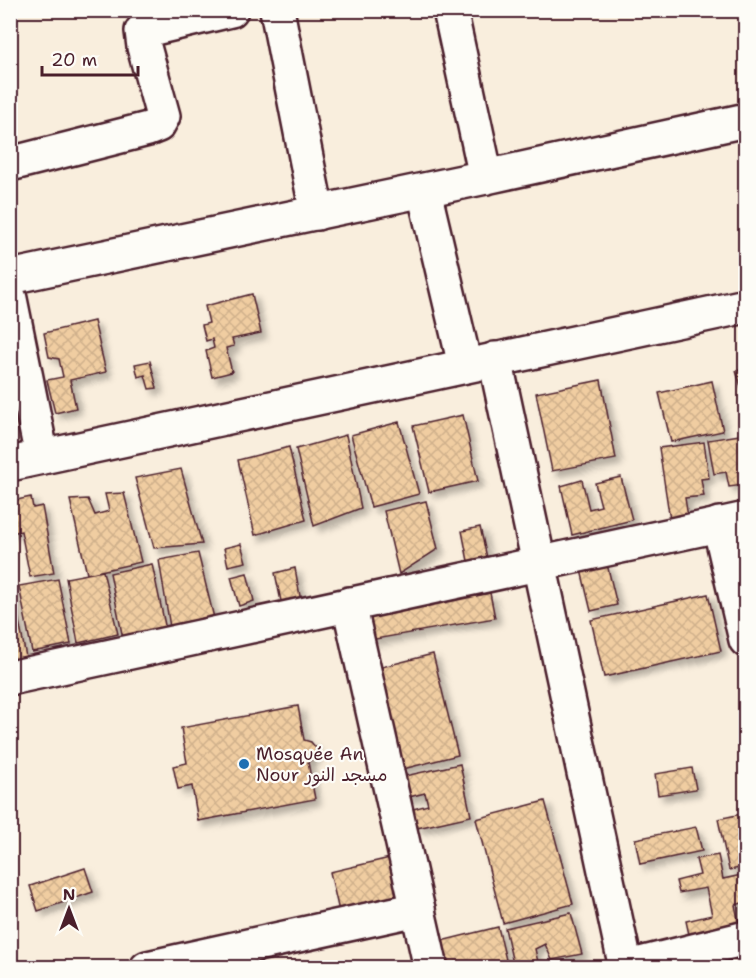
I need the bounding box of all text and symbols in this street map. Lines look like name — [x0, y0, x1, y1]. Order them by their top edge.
scale bar — [42, 39, 138, 77]
text: 20 m — [51, 48, 97, 72]
place label: Mosquée An Nour مسجد النور — [256, 742, 387, 787]
marker: Mosquée An Nour مسجد النور — [237, 757, 251, 771]
north arrow — [39, 879, 99, 939]
text: N — [63, 884, 75, 905]

